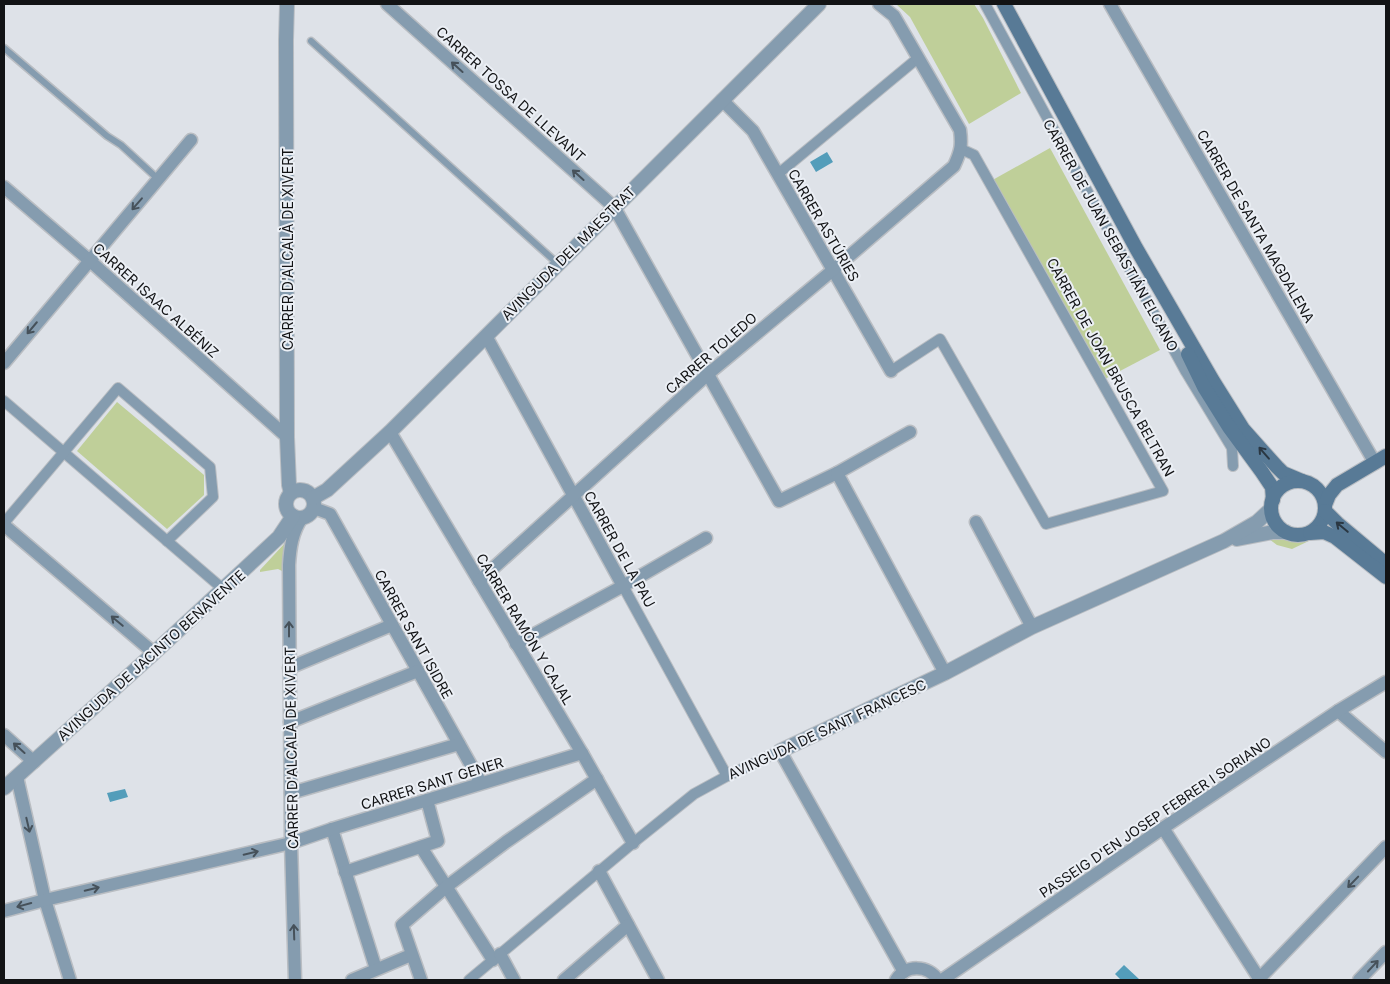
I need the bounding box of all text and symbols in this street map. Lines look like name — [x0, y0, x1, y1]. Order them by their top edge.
street label: CARRER TOSSA DE LLEVANT — [433, 23, 589, 165]
one-way arrow — [450, 61, 463, 72]
street label: CARRER DE JUAN SEBASTIÁN ELCANO — [1040, 116, 1182, 354]
street label: CARRER DE SANTA MAGDALENA — [1194, 126, 1319, 326]
street label: CARRER D'ALCALÀ DE XIVERT — [279, 148, 296, 350]
street label: CARRER ASTÚRIES — [785, 166, 863, 284]
one-way arrow — [572, 169, 585, 181]
street label: AVINGUDA DEL MAESTRAT — [498, 183, 638, 323]
one-way arrow — [131, 198, 143, 211]
street label: CARRER ISAAC ALBÉNIZ — [90, 239, 222, 361]
street label: CARRER DE JOAN BRUSCA BELTRAN — [1044, 255, 1178, 479]
street label: CARRER TOLEDO — [662, 309, 760, 397]
one-way arrow — [27, 322, 38, 335]
one-way arrow — [1258, 446, 1270, 459]
street label: CARRER DE LA PAU — [581, 488, 659, 610]
one-way arrow — [1335, 522, 1348, 533]
street label: CARRER RAMÓN Y CAJAL — [473, 550, 577, 708]
street label: AVINGUDA DE JACINTO BENAVENTE — [54, 566, 248, 744]
street label: CARRER SANT ISIDRE — [371, 566, 457, 702]
one-way arrow — [110, 615, 123, 627]
one-way arrow — [284, 621, 294, 638]
street label: CARRER D'ALCALÀ DE XIVERT — [281, 647, 301, 849]
street label: AVINGUDA DE SANT FRANCESC — [725, 676, 929, 782]
street label: PASSEIG D'EN JOSEP FEBRER I SORIANO — [1036, 733, 1274, 901]
one-way arrow — [12, 742, 25, 754]
street label: CARRER SANT GENER — [359, 753, 505, 813]
one-way arrow — [24, 816, 33, 832]
one-way arrow — [242, 847, 258, 857]
one-way arrow — [1346, 876, 1359, 888]
one-way arrow — [84, 884, 100, 893]
one-way arrow — [17, 901, 33, 911]
one-way arrow — [289, 924, 299, 940]
one-way arrow — [1367, 960, 1379, 972]

